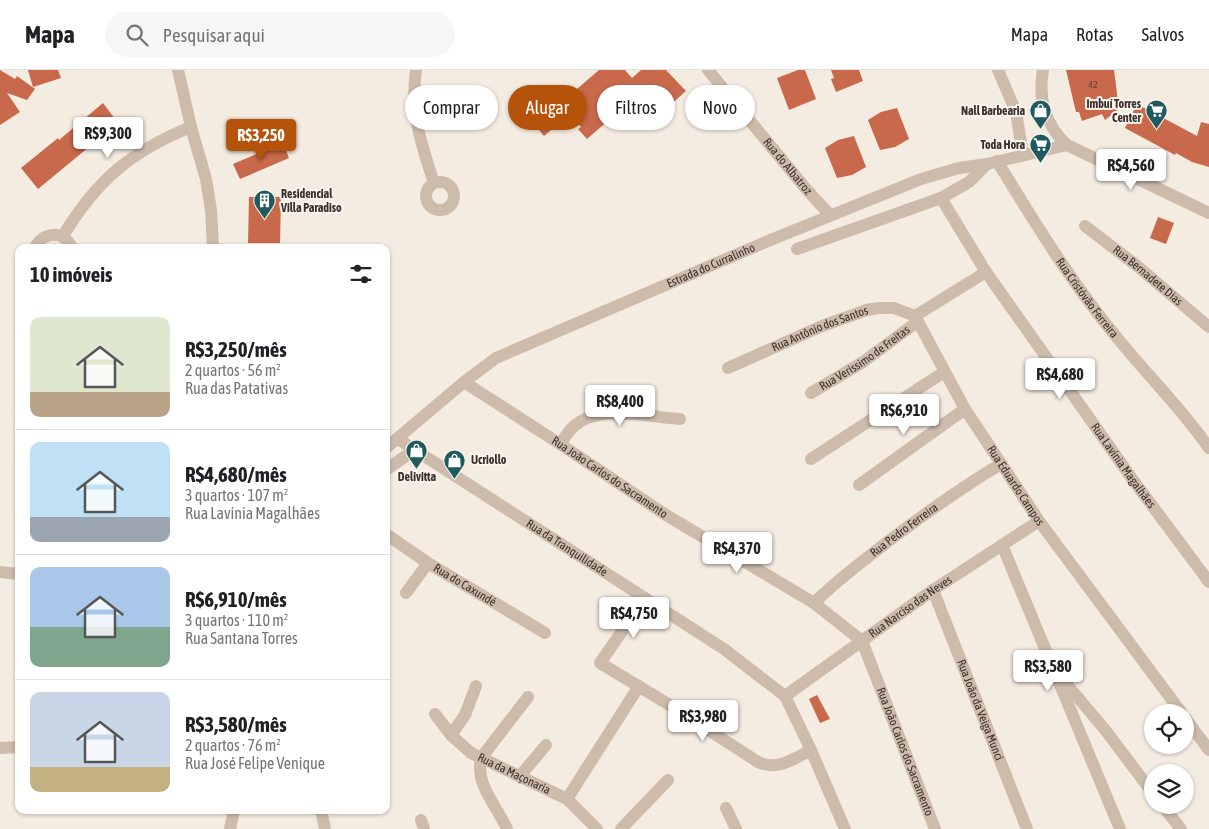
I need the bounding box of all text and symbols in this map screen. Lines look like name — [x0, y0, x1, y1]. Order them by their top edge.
search box — [105, 12, 455, 57]
text: Mapa — [25, 21, 75, 48]
icon: search — [123, 21, 151, 49]
text: Pesquisar aqui — [163, 24, 265, 46]
text: Mapa — [1011, 24, 1048, 45]
text: Rotas — [1076, 24, 1113, 45]
text: Salvos — [1141, 24, 1184, 45]
house number: 42 — [1088, 79, 1098, 90]
chip: Comprar — [405, 85, 498, 130]
chip: Alugar — [508, 85, 587, 130]
chip: Filtros — [597, 85, 675, 130]
chip: Novo — [685, 85, 755, 130]
place label: Imbuí Torres Center — [1086, 97, 1142, 125]
shop icon: Nall Barbearia — [1029, 99, 1053, 130]
supermarket icon: Imbuí Torres Center — [1145, 99, 1169, 130]
place label: Nall Barbearia — [961, 104, 1025, 118]
pin: R$9,300 — [62, 116, 154, 159]
pin: R$3,250 — [215, 118, 307, 161]
text: R$9,300 — [84, 124, 132, 142]
text: R$3,250 — [237, 126, 285, 144]
supermarket icon: Toda Hora — [1029, 133, 1053, 164]
street label: Rua do Albatroz — [760, 135, 815, 198]
place label: Toda Hora — [980, 138, 1025, 152]
pin: R$4,560 — [1085, 148, 1177, 191]
text: R$4,560 — [1107, 156, 1155, 174]
place label: Residencial Villa Paradiso — [280, 187, 342, 215]
building icon: Residencial Villa Paradiso — [253, 189, 277, 220]
street label: Estrada do Curralinho — [665, 240, 757, 291]
street label: Rua Bernadete Dias — [1110, 243, 1185, 308]
street label: Rua Cristóvão Ferreira — [1053, 255, 1121, 341]
icon: filters — [347, 260, 375, 288]
text: 10 imóveis — [30, 262, 112, 286]
street label: Rua Antônio dos Santos — [770, 303, 870, 355]
street label: Rua Verissimo de Freitas — [817, 323, 913, 393]
icon: home — [70, 337, 130, 397]
text: R$3,250/mês — [185, 337, 287, 361]
pin: R$4,680 — [1014, 358, 1106, 400]
text: 2 quartos · 56 m² — [185, 361, 281, 379]
text: R$4,680 — [1036, 365, 1084, 383]
text: Rua das Patativas — [185, 379, 288, 397]
pin: R$8,400 — [574, 384, 666, 427]
text: R$8,400 — [596, 392, 644, 410]
pin: R$6,910 — [858, 394, 950, 436]
text: R$6,910 — [880, 401, 928, 419]
street label: Rua Lavínia Magalhães — [1088, 420, 1159, 511]
street label: Rua João Carlos do Sacramento — [549, 433, 671, 521]
shop icon: Delivitta — [405, 438, 429, 469]
street label: Rua Eduardo Campos — [984, 443, 1047, 529]
shop icon: Ucriollo — [443, 448, 467, 479]
place label: Ucriollo — [471, 453, 507, 467]
icon: home — [70, 462, 130, 522]
text: R$4,680/mês — [185, 462, 287, 486]
place label: Delivitta — [398, 470, 437, 484]
text: 3 quartos · 107 m² — [185, 486, 288, 504]
street label: Rua Pedro Ferreira — [867, 500, 941, 560]
text: Rua Lavínia Magalhães — [185, 504, 320, 522]
street label: Rua da Tranquilidade — [524, 517, 610, 579]
pin: R$4,370 — [691, 532, 783, 574]
text: R$4,370 — [713, 539, 761, 557]
street label: Rua do Caxundé — [431, 561, 499, 609]
street label: Rua Narciso das Neves — [866, 573, 954, 641]
icon: home — [70, 587, 130, 647]
text: R$6,910/mês — [185, 587, 287, 611]
pin: R$4,750 — [588, 596, 680, 639]
text: R$4,750 — [610, 604, 658, 622]
text: 3 quartos · 110 m² — [185, 611, 288, 629]
text: Rua Santana Torres — [185, 629, 298, 647]
pin: R$3,580 — [1002, 650, 1094, 692]
text: R$3,580 — [1024, 657, 1072, 675]
street label: Rua João da Veiga Munci — [954, 658, 1006, 762]
street label: Rua João Carlos do Sacramento — [874, 686, 936, 818]
pin: R$3,980 — [657, 700, 749, 742]
map controls — [1144, 704, 1194, 814]
button: locate — [1144, 704, 1194, 754]
text: R$3,980 — [679, 707, 727, 725]
icon: home — [70, 712, 130, 772]
text: R$3,580/mês — [185, 712, 287, 736]
text: 2 quartos · 76 m² — [185, 736, 281, 754]
street label: Rua da Maçonaria — [475, 750, 553, 797]
text: Rua José Felipe Venique — [185, 754, 325, 772]
button: layers — [1144, 764, 1194, 814]

